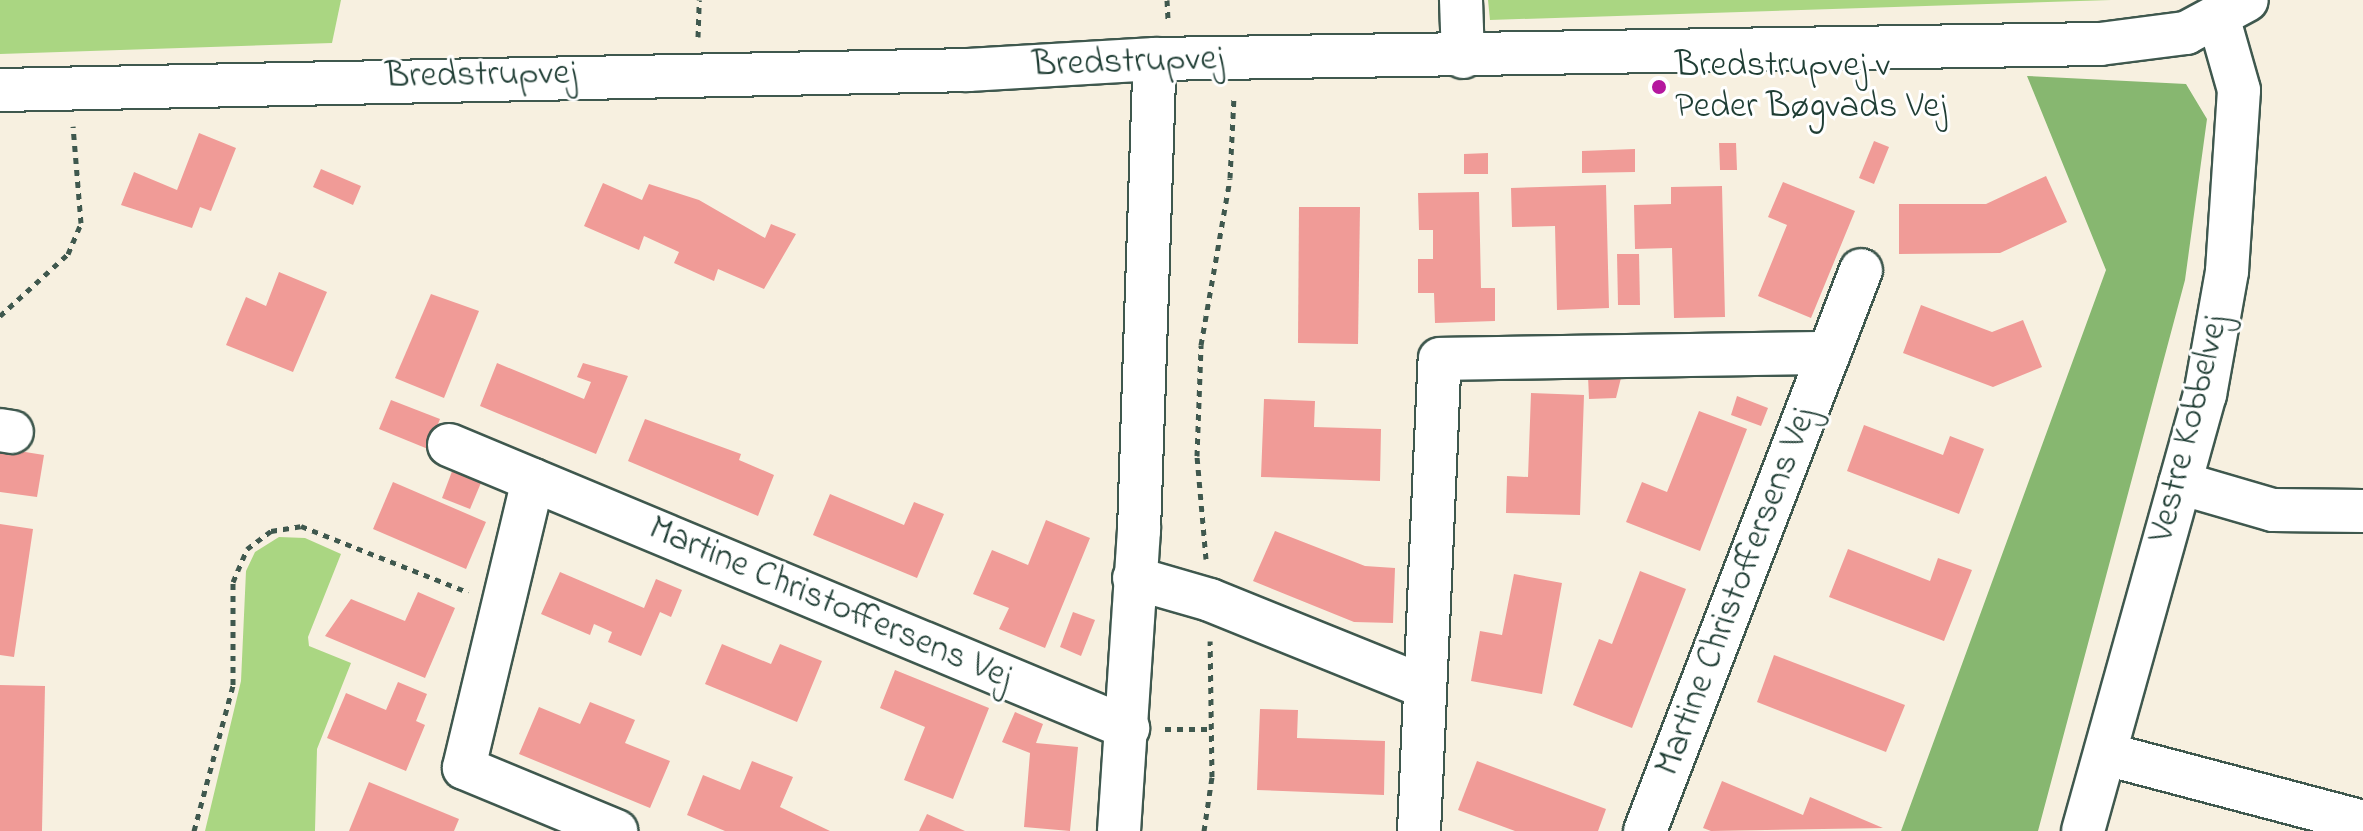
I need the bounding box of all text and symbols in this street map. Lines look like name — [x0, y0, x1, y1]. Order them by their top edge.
street label: Bredstrupvej — [1031, 38, 1225, 88]
place label: Bredstrupvej v Peder Bøgvads Vej — [1675, 44, 1947, 129]
street label: Bredstrupvej — [385, 53, 577, 99]
marker: Bredstrupvej v Peder Bøgvads Vej — [1650, 78, 1668, 96]
street label: Vestre Kobbelvej — [2141, 311, 2239, 547]
street label: Martine Christoffersens Vej — [1647, 402, 1827, 782]
street label: Martine Christoffersens Vej — [642, 508, 1018, 700]

